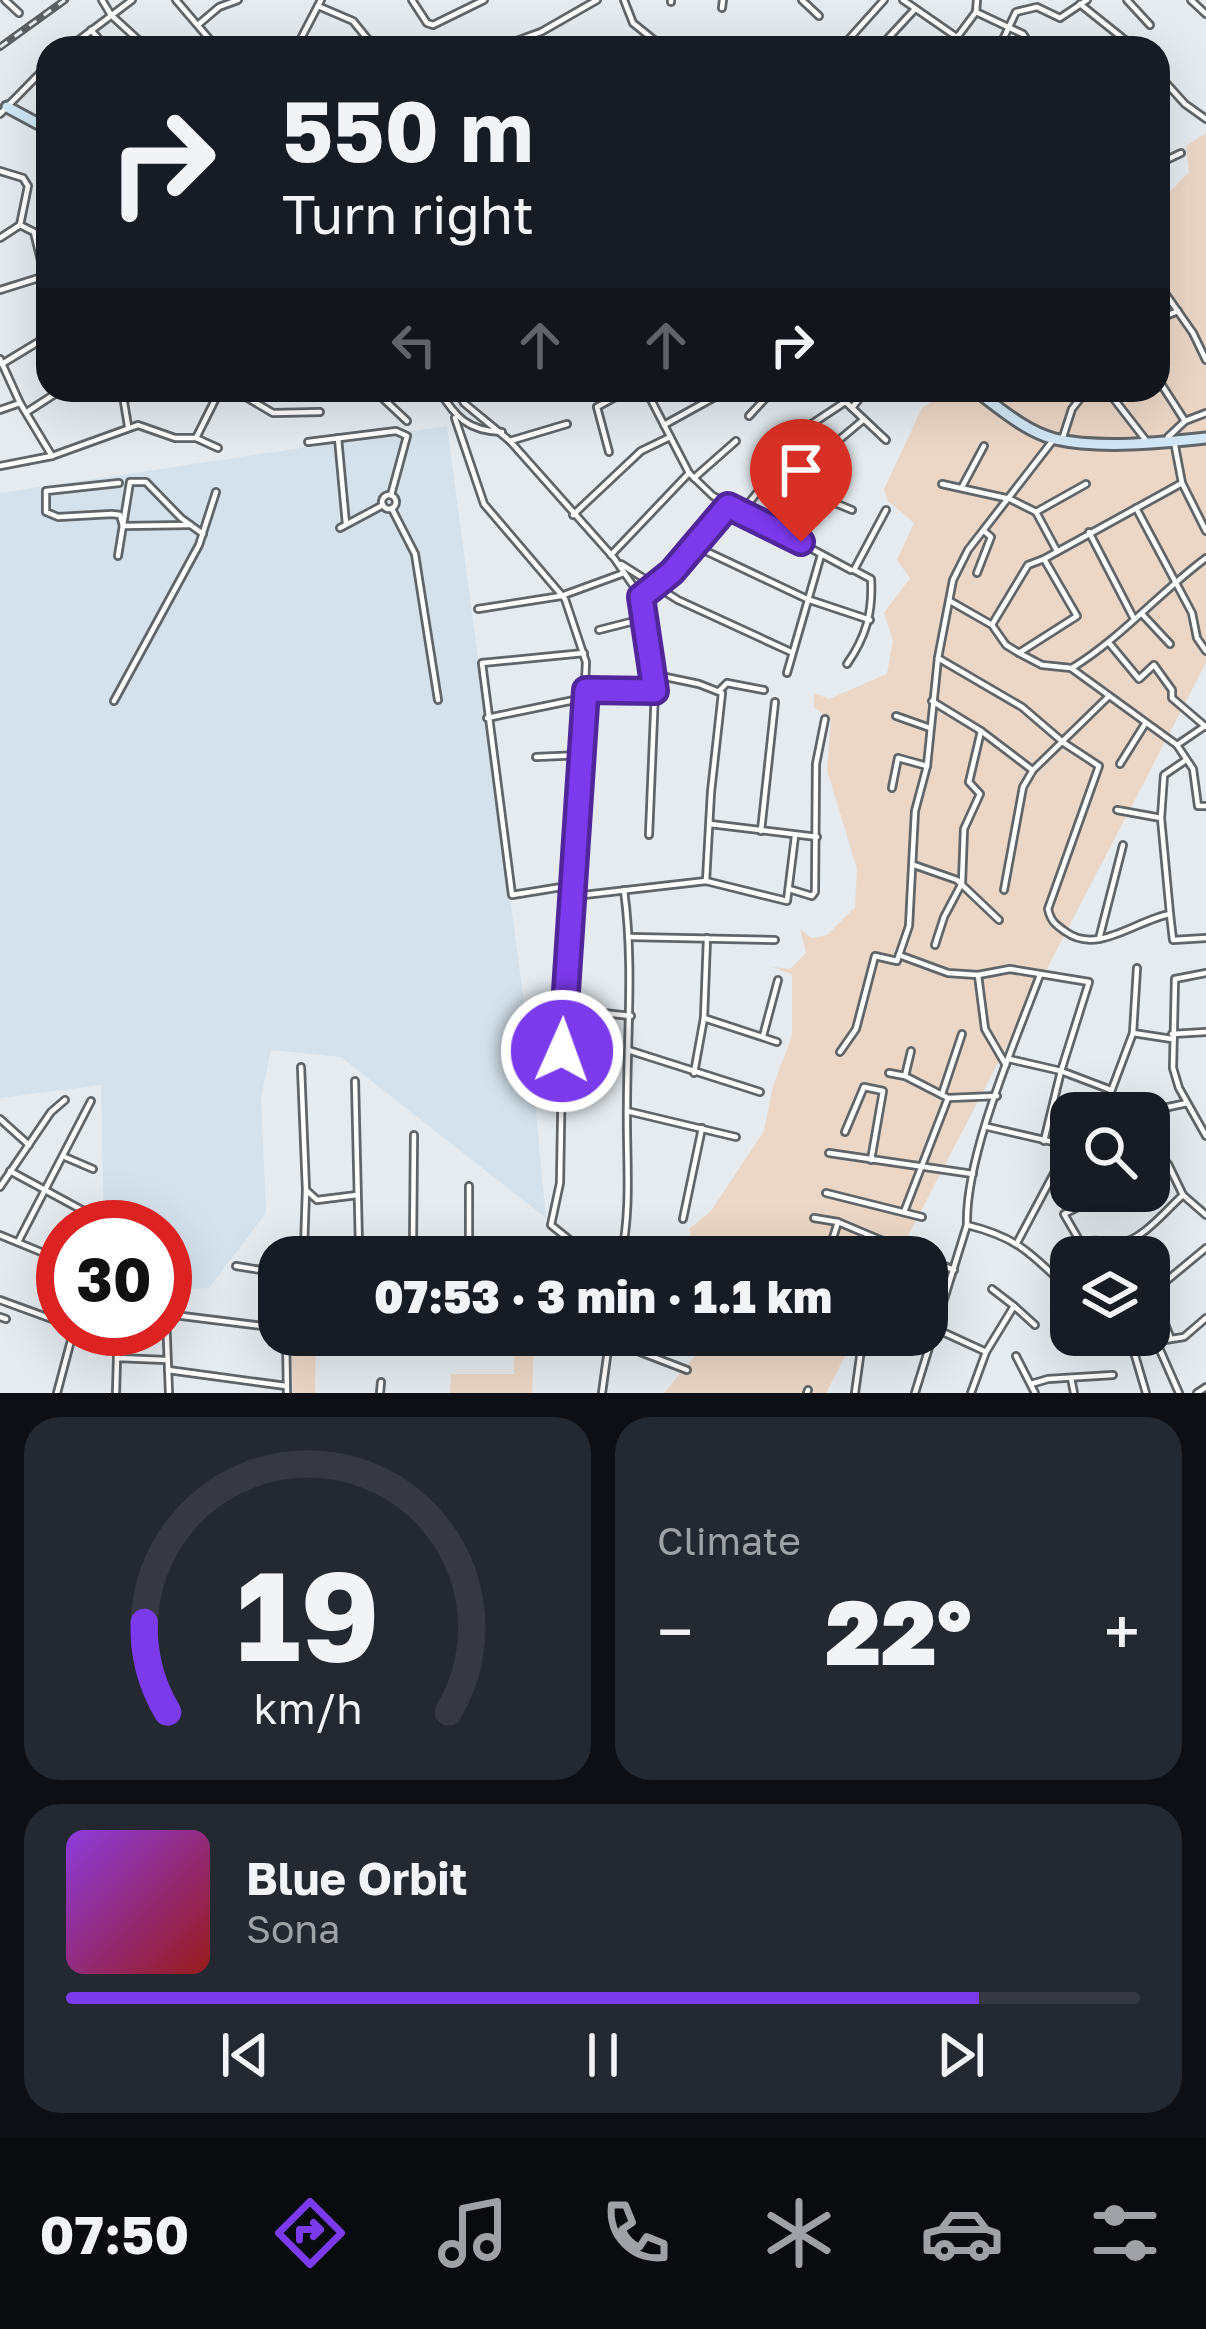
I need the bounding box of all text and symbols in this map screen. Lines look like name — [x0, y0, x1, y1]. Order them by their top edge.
text: 550 m — [282, 80, 534, 180]
icon: right — [84, 84, 240, 240]
text: Turn right — [282, 181, 534, 246]
icon: left — [381, 312, 447, 378]
icon: ahead — [507, 312, 573, 378]
icon: ahead — [633, 312, 699, 378]
icon: right — [759, 312, 825, 378]
pin — [750, 419, 852, 542]
icon: arrive — [768, 437, 834, 503]
position arrow — [499, 988, 625, 1114]
map controls — [1050, 1092, 1170, 1356]
button: search — [1050, 1092, 1170, 1212]
speed limit sign: 30 — [36, 1200, 192, 1356]
button: layers — [1050, 1236, 1170, 1356]
text: 07:53 · 3 min · 1.1 km — [374, 1269, 832, 1323]
text: Climate — [657, 1517, 801, 1564]
text: 19 — [236, 1539, 379, 1688]
text: 22° — [825, 1577, 972, 1685]
text: − — [657, 1591, 693, 1671]
text: + — [1104, 1591, 1140, 1671]
text: km/h — [253, 1681, 362, 1732]
text: Blue Orbit — [246, 1851, 468, 1905]
text: Sona — [246, 1905, 340, 1952]
icon: previous — [212, 2022, 278, 2088]
icon: pause — [570, 2022, 636, 2088]
icon: next — [928, 2022, 994, 2088]
icon: directions — [268, 2191, 352, 2275]
icon: music — [431, 2191, 515, 2275]
icon: phone — [594, 2191, 678, 2275]
icon: climate — [757, 2191, 841, 2275]
icon: car — [920, 2191, 1004, 2275]
icon: filters — [1083, 2191, 1167, 2275]
text: 07:50 — [39, 2201, 189, 2266]

